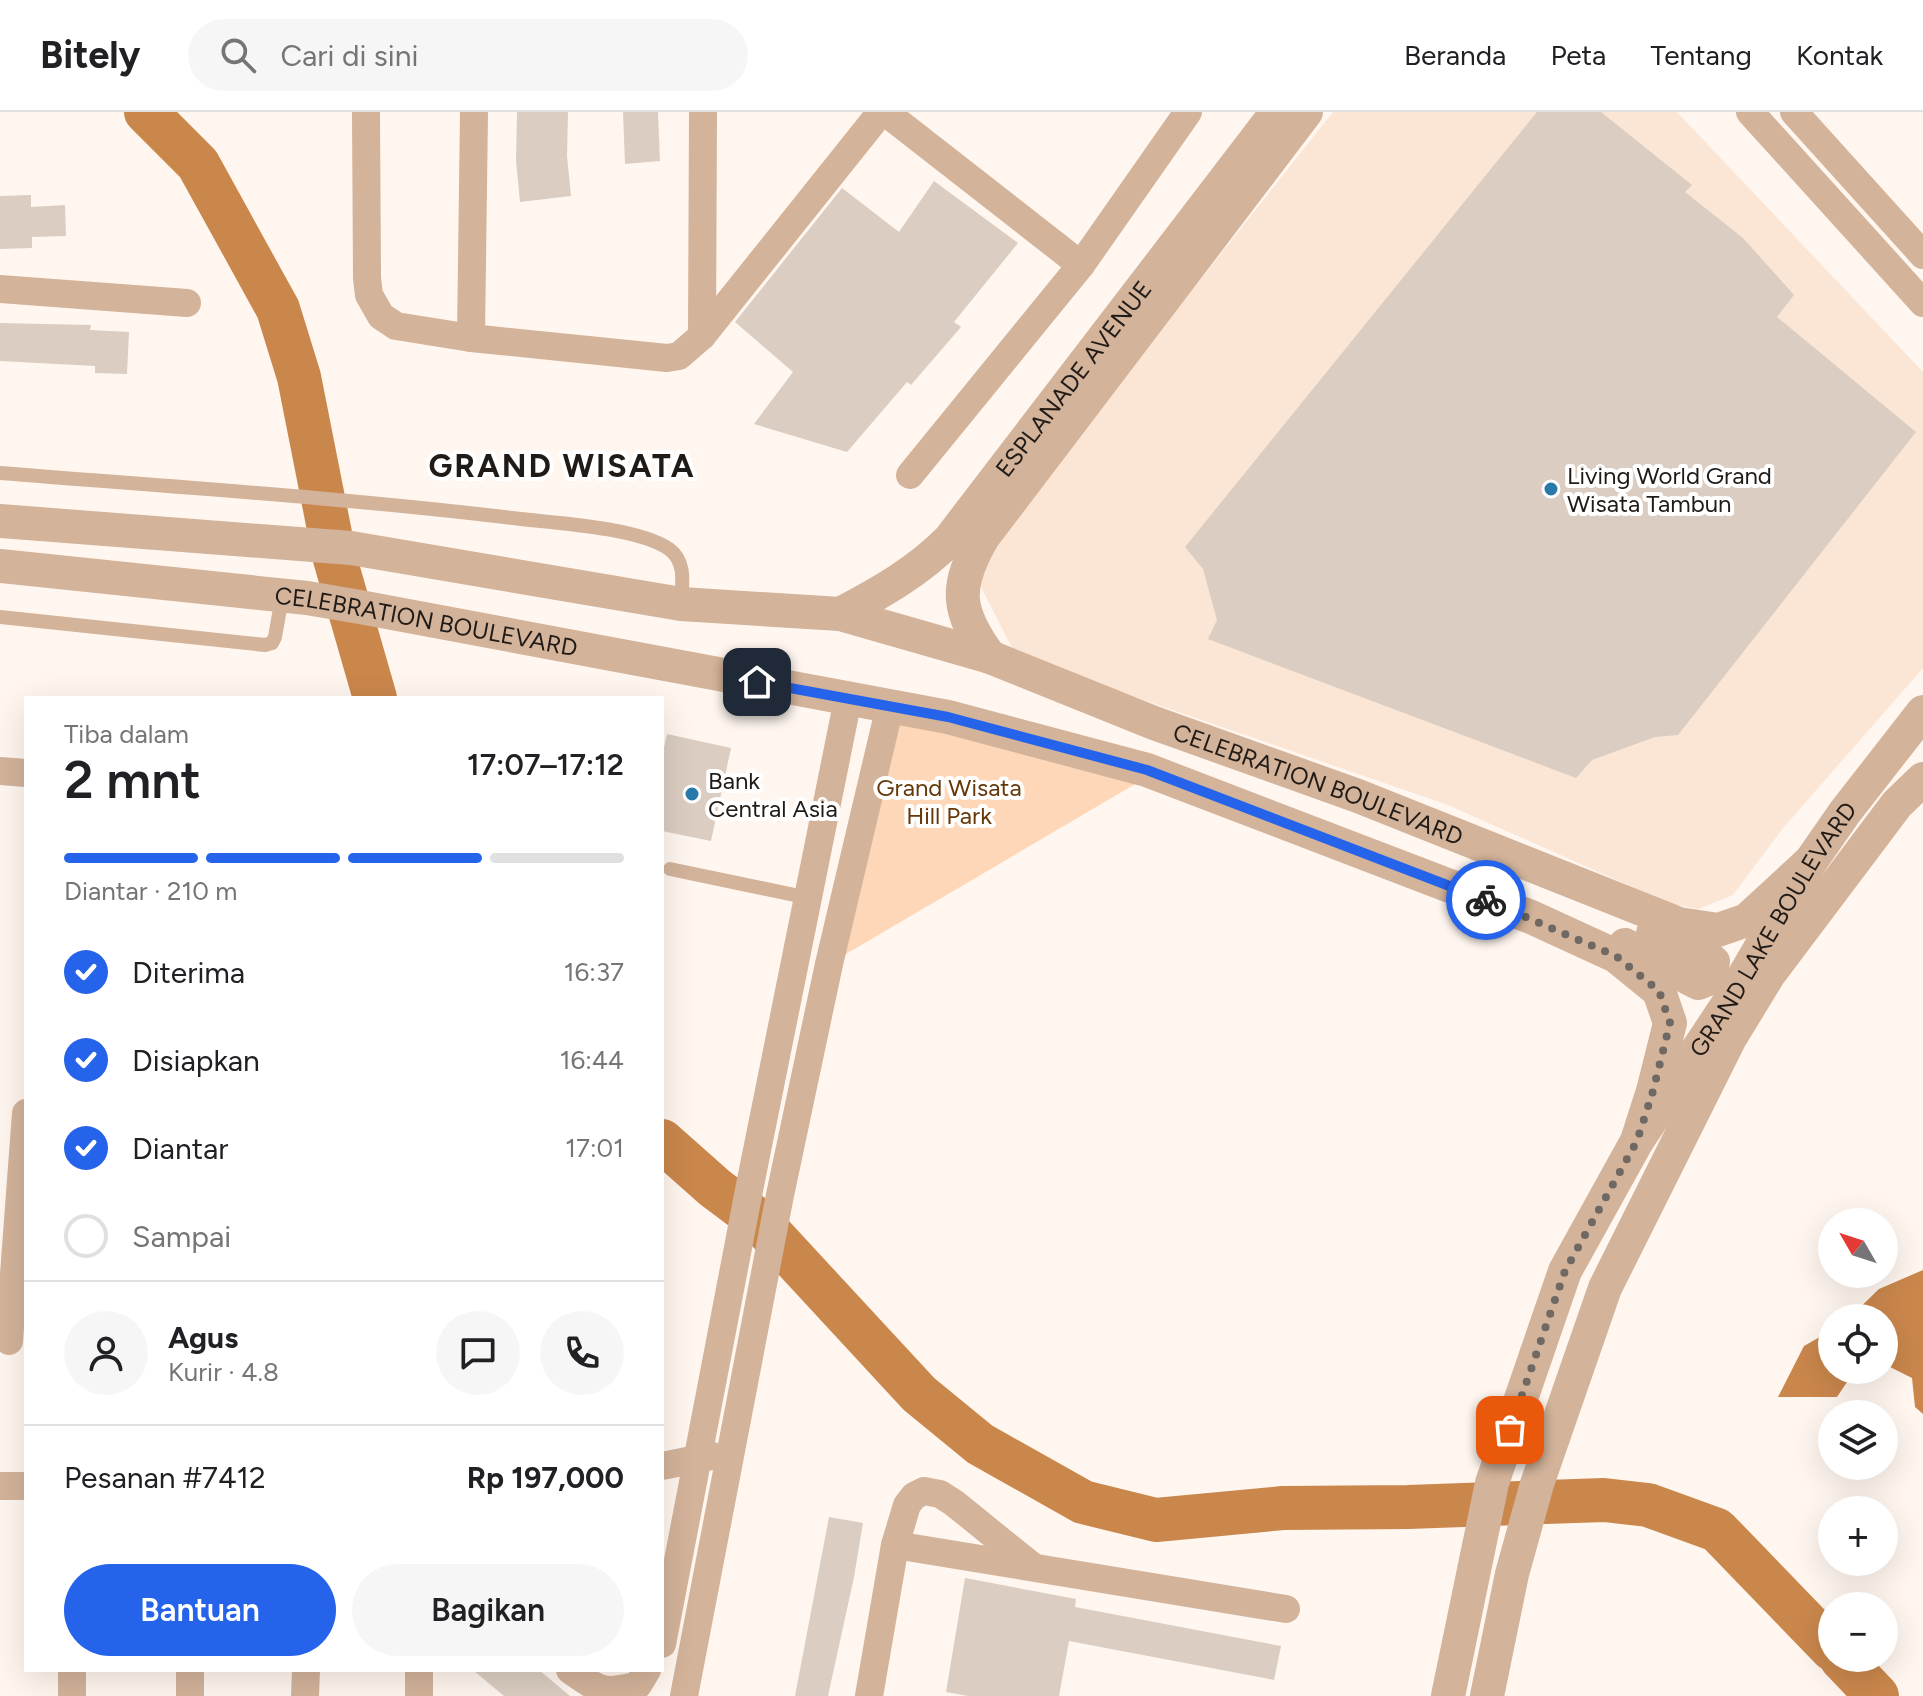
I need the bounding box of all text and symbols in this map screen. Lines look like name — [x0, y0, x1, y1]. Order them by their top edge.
search box — [188, 19, 748, 91]
text: Bitely — [40, 32, 140, 78]
icon: search — [216, 33, 260, 77]
text: Cari di sini — [280, 37, 418, 74]
text: Beranda — [1404, 38, 1506, 72]
text: Peta — [1550, 38, 1606, 72]
text: Tentang — [1650, 38, 1752, 72]
text: Kontak — [1796, 38, 1883, 72]
street label: ESPLANADE AVENUE — [989, 275, 1157, 482]
district label: GRAND WISATA — [428, 447, 696, 485]
place label: Living World Grand Wisata Tambun — [1567, 461, 1772, 518]
marker: Living World Grand Wisata Tambun — [1542, 480, 1560, 498]
street label: CELEBRATION BOULEVARD — [273, 580, 580, 662]
pin — [723, 648, 791, 716]
icon: home — [735, 660, 779, 704]
street label: CELEBRATION BOULEVARD — [1169, 717, 1467, 851]
text: Tiba dalam — [64, 718, 189, 750]
text: 17:07–17:12 — [467, 746, 624, 783]
text: 2 mnt — [64, 749, 201, 811]
place label: Bank Central Asia — [708, 766, 838, 823]
park label: Grand Wisata Hill Park — [876, 773, 1022, 830]
marker: Bank Central Asia — [683, 785, 701, 803]
street label: GRAND LAKE BOULEVARD — [1683, 796, 1862, 1062]
courier — [1446, 860, 1526, 940]
text: Diantar · 210 m — [64, 875, 237, 907]
icon: bike — [1464, 878, 1508, 922]
icon: check — [64, 950, 108, 994]
text: Diterima — [132, 954, 245, 991]
text: 16:37 — [564, 956, 624, 988]
icon: check — [64, 1038, 108, 1082]
text: Disiapkan — [132, 1042, 260, 1079]
text: 16:44 — [560, 1044, 624, 1076]
icon: check — [64, 1126, 108, 1170]
text: Diantar — [132, 1130, 228, 1167]
text: 17:01 — [565, 1132, 624, 1164]
north arrow — [1818, 1208, 1898, 1288]
map controls — [1818, 1208, 1898, 1672]
text: Sampai — [132, 1218, 231, 1255]
button: locate — [1818, 1304, 1898, 1384]
button: person — [64, 1311, 148, 1395]
button: chat — [436, 1311, 520, 1395]
button: phone — [540, 1311, 624, 1395]
text: Agus — [168, 1319, 238, 1356]
text: Kurir · 4.8 — [168, 1356, 279, 1388]
pin — [1476, 1396, 1544, 1464]
button: layers — [1818, 1400, 1898, 1480]
icon: bag — [1488, 1408, 1532, 1452]
text: Pesanan #7412 — [64, 1459, 266, 1496]
text: Rp 197,000 — [467, 1459, 624, 1496]
button: + — [1818, 1496, 1898, 1576]
button: Bantuan — [64, 1564, 336, 1656]
button: Bagikan — [352, 1564, 624, 1656]
button: − — [1818, 1592, 1898, 1672]

